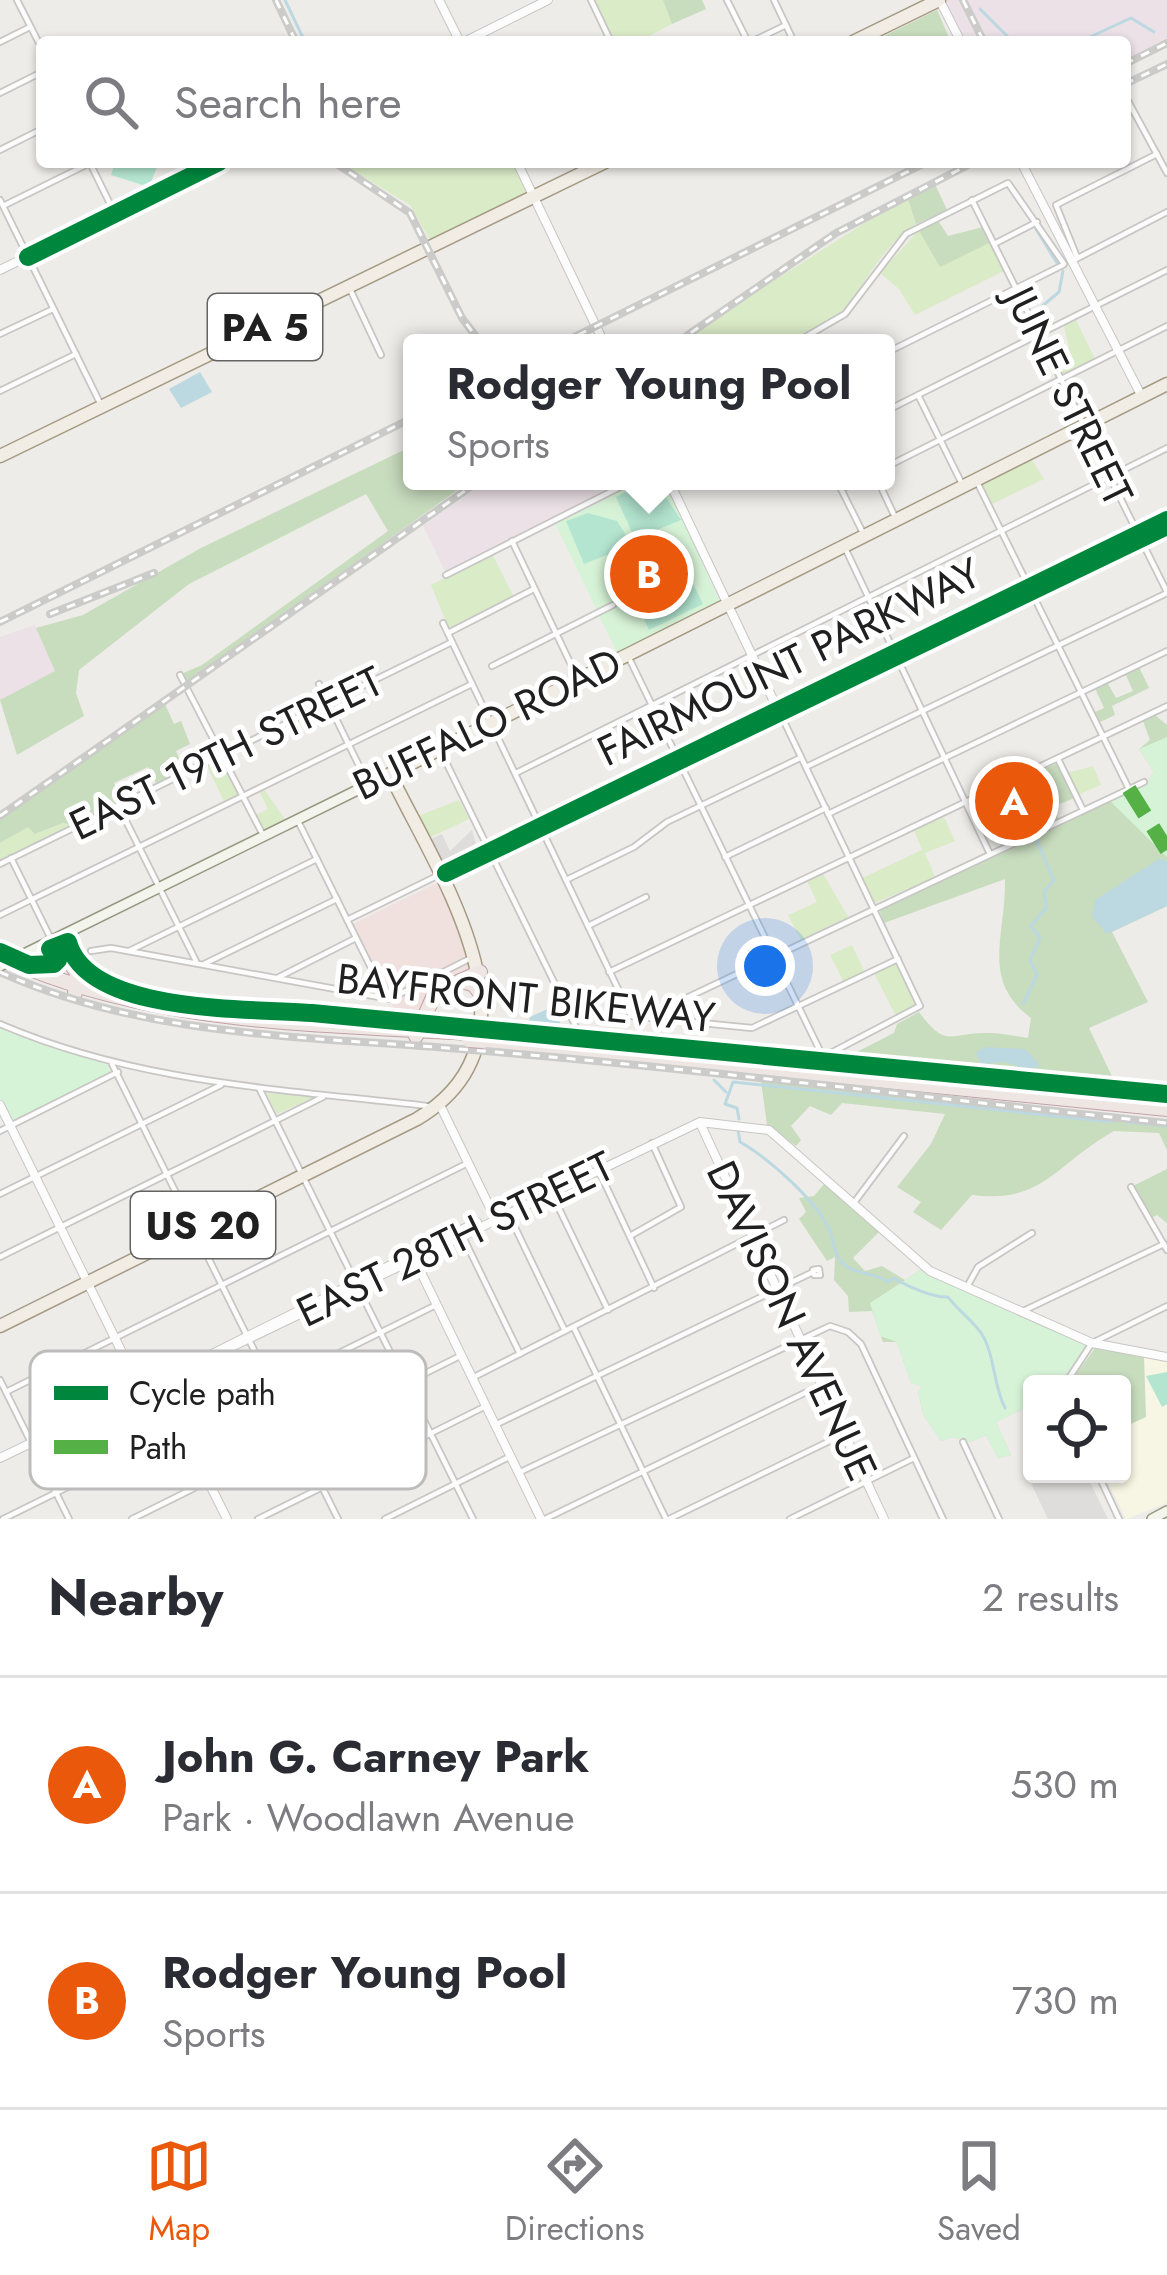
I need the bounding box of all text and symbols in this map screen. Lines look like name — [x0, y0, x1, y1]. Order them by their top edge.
search box — [36, 36, 1131, 168]
icon: search — [78, 69, 144, 135]
text: Search here — [174, 70, 402, 135]
street label: JUNE STREET — [988, 272, 1148, 516]
road number: PA 5 — [208, 294, 322, 360]
popup — [403, 334, 895, 490]
text: Rodger Young Pool — [446, 351, 852, 416]
text: Sports — [446, 416, 550, 473]
pin: B — [610, 529, 688, 619]
street label: FAIRMOUNT PARKWAY — [587, 542, 991, 781]
street label: BUFFALO ROAD — [343, 633, 631, 815]
street label: EAST 19TH STREET — [59, 650, 393, 855]
pin: A — [975, 756, 1053, 846]
your location — [735, 936, 795, 996]
street label: BAYFRONT BIKEWAY — [334, 948, 718, 1048]
street label: EAST 28TH STREET — [286, 1136, 624, 1342]
street label: DAVISON AVENUE — [691, 1151, 893, 1491]
road number: US 20 — [131, 1192, 275, 1258]
legend — [30, 1351, 426, 1489]
text: Cycle path — [129, 1370, 276, 1417]
map controls — [1023, 1375, 1131, 1483]
button: locate — [1023, 1375, 1131, 1483]
text: Path — [129, 1424, 187, 1471]
text: Nearby — [48, 1560, 223, 1634]
text: 2 results — [982, 1569, 1119, 1626]
text: John G. Carney Park — [162, 1724, 589, 1789]
text: A — [73, 1756, 101, 1813]
text: 530 m — [1010, 1756, 1119, 1813]
text: Park · Woodlawn Avenue — [162, 1789, 575, 1846]
text: Rodger Young Pool — [162, 1940, 567, 2005]
text: B — [74, 1972, 100, 2029]
text: 730 m — [1012, 1972, 1119, 2029]
text: Sports — [162, 2005, 265, 2062]
tab: Map — [146, 2133, 212, 2252]
tab: Directions — [505, 2133, 645, 2252]
tab: Saved — [937, 2133, 1021, 2252]

